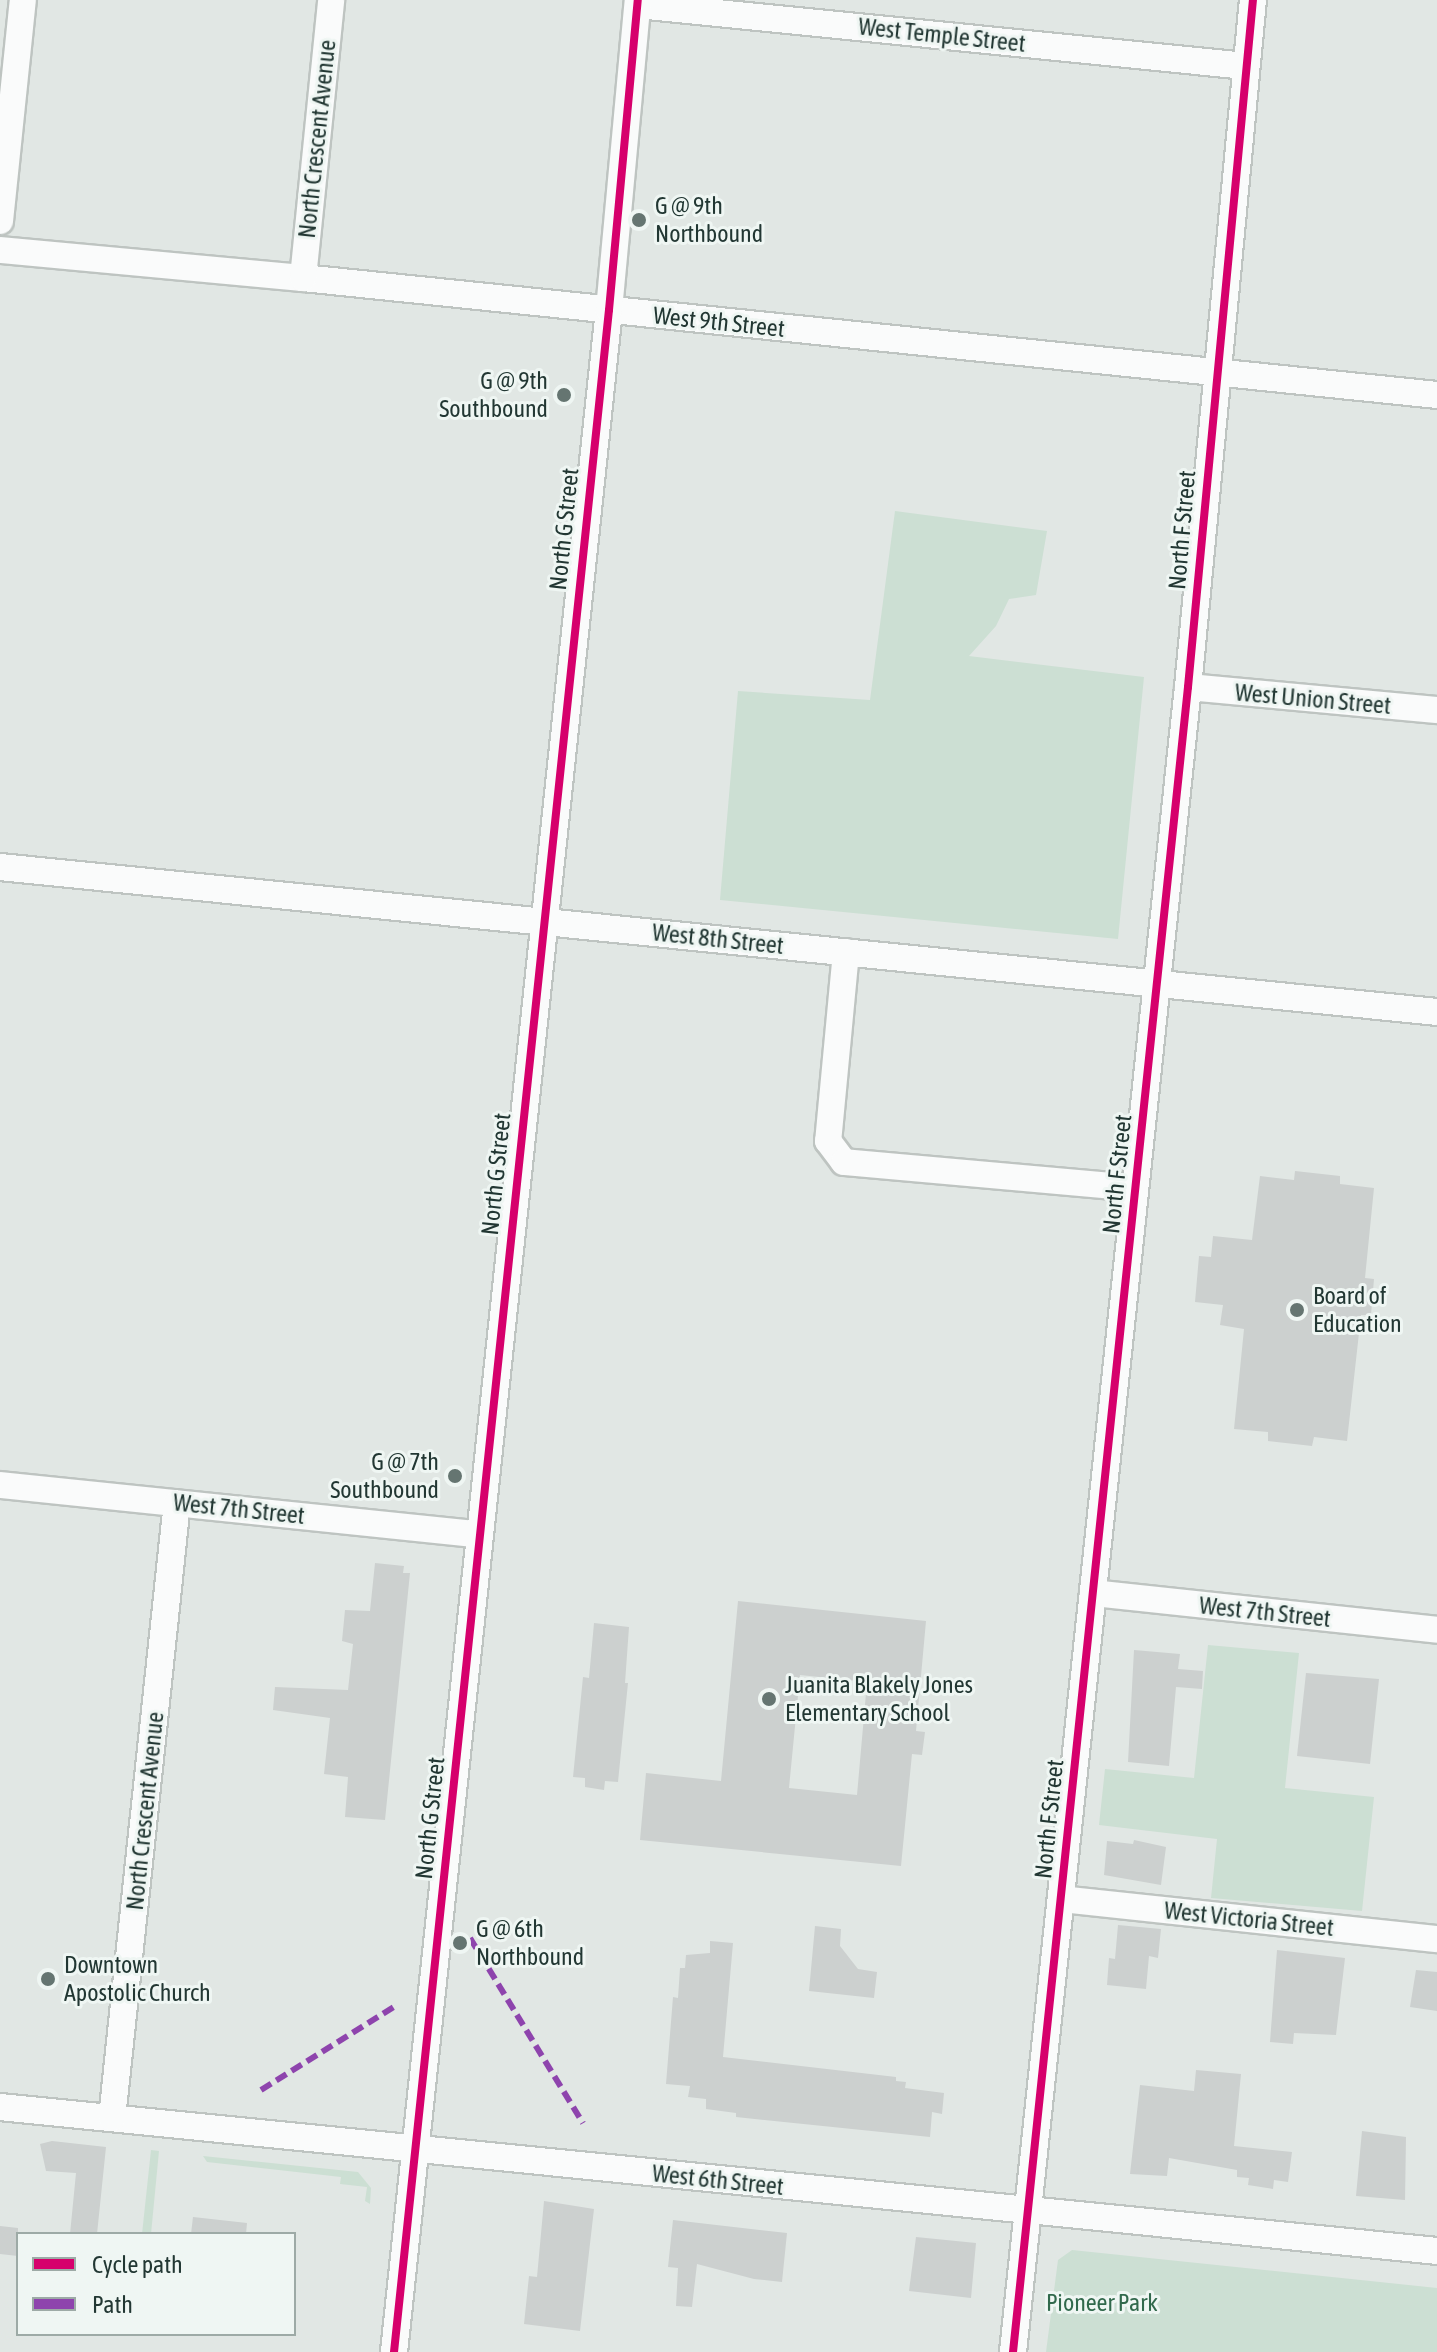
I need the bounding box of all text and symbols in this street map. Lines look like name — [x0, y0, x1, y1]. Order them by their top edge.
street label: West Temple Street — [857, 12, 1027, 58]
street label: North Crescent Avenue — [292, 38, 342, 240]
place label: G @ 9th Northbound — [655, 192, 763, 248]
marker: G @ 9th Northbound — [630, 211, 648, 229]
street label: West 9th Street — [652, 301, 786, 343]
place label: G @ 9th Southbound — [439, 367, 548, 423]
marker: G @ 9th Southbound — [555, 386, 573, 404]
street label: North G Street — [543, 466, 585, 592]
street label: North F Street — [1162, 469, 1202, 591]
street label: West Union Street — [1234, 678, 1392, 720]
street label: West 8th Street — [651, 918, 785, 960]
street label: North G Street — [475, 1111, 517, 1237]
street label: North F Street — [1096, 1113, 1138, 1235]
place label: Board of Education — [1313, 1282, 1402, 1338]
marker: Board of Education — [1288, 1301, 1306, 1319]
place label: G @ 7th Southbound — [330, 1448, 439, 1504]
marker: G @ 7th Southbound — [446, 1467, 464, 1485]
street label: West 7th Street — [172, 1488, 306, 1530]
street label: West 7th Street — [1198, 1591, 1332, 1633]
place label: Juanita Blakely Jones Elementary School — [785, 1671, 973, 1727]
marker: Juanita Blakely Jones Elementary School — [760, 1690, 778, 1708]
street label: North Crescent Avenue — [120, 1710, 170, 1912]
street label: North G Street — [409, 1755, 451, 1881]
street label: North F Street — [1028, 1758, 1070, 1880]
street label: West Victoria Street — [1163, 1896, 1335, 1942]
place label: G @ 6th Northbound — [476, 1915, 584, 1971]
marker: G @ 6th Northbound — [451, 1934, 469, 1952]
place label: Downtown Apostolic Church — [64, 1951, 211, 2007]
marker: Downtown Apostolic Church — [39, 1970, 57, 1988]
street label: West 6th Street — [651, 2159, 785, 2201]
legend — [16, 2232, 296, 2336]
text: Cycle path — [92, 2251, 183, 2278]
park label: Pioneer Park — [1046, 2289, 1158, 2317]
text: Path — [92, 2291, 133, 2318]

